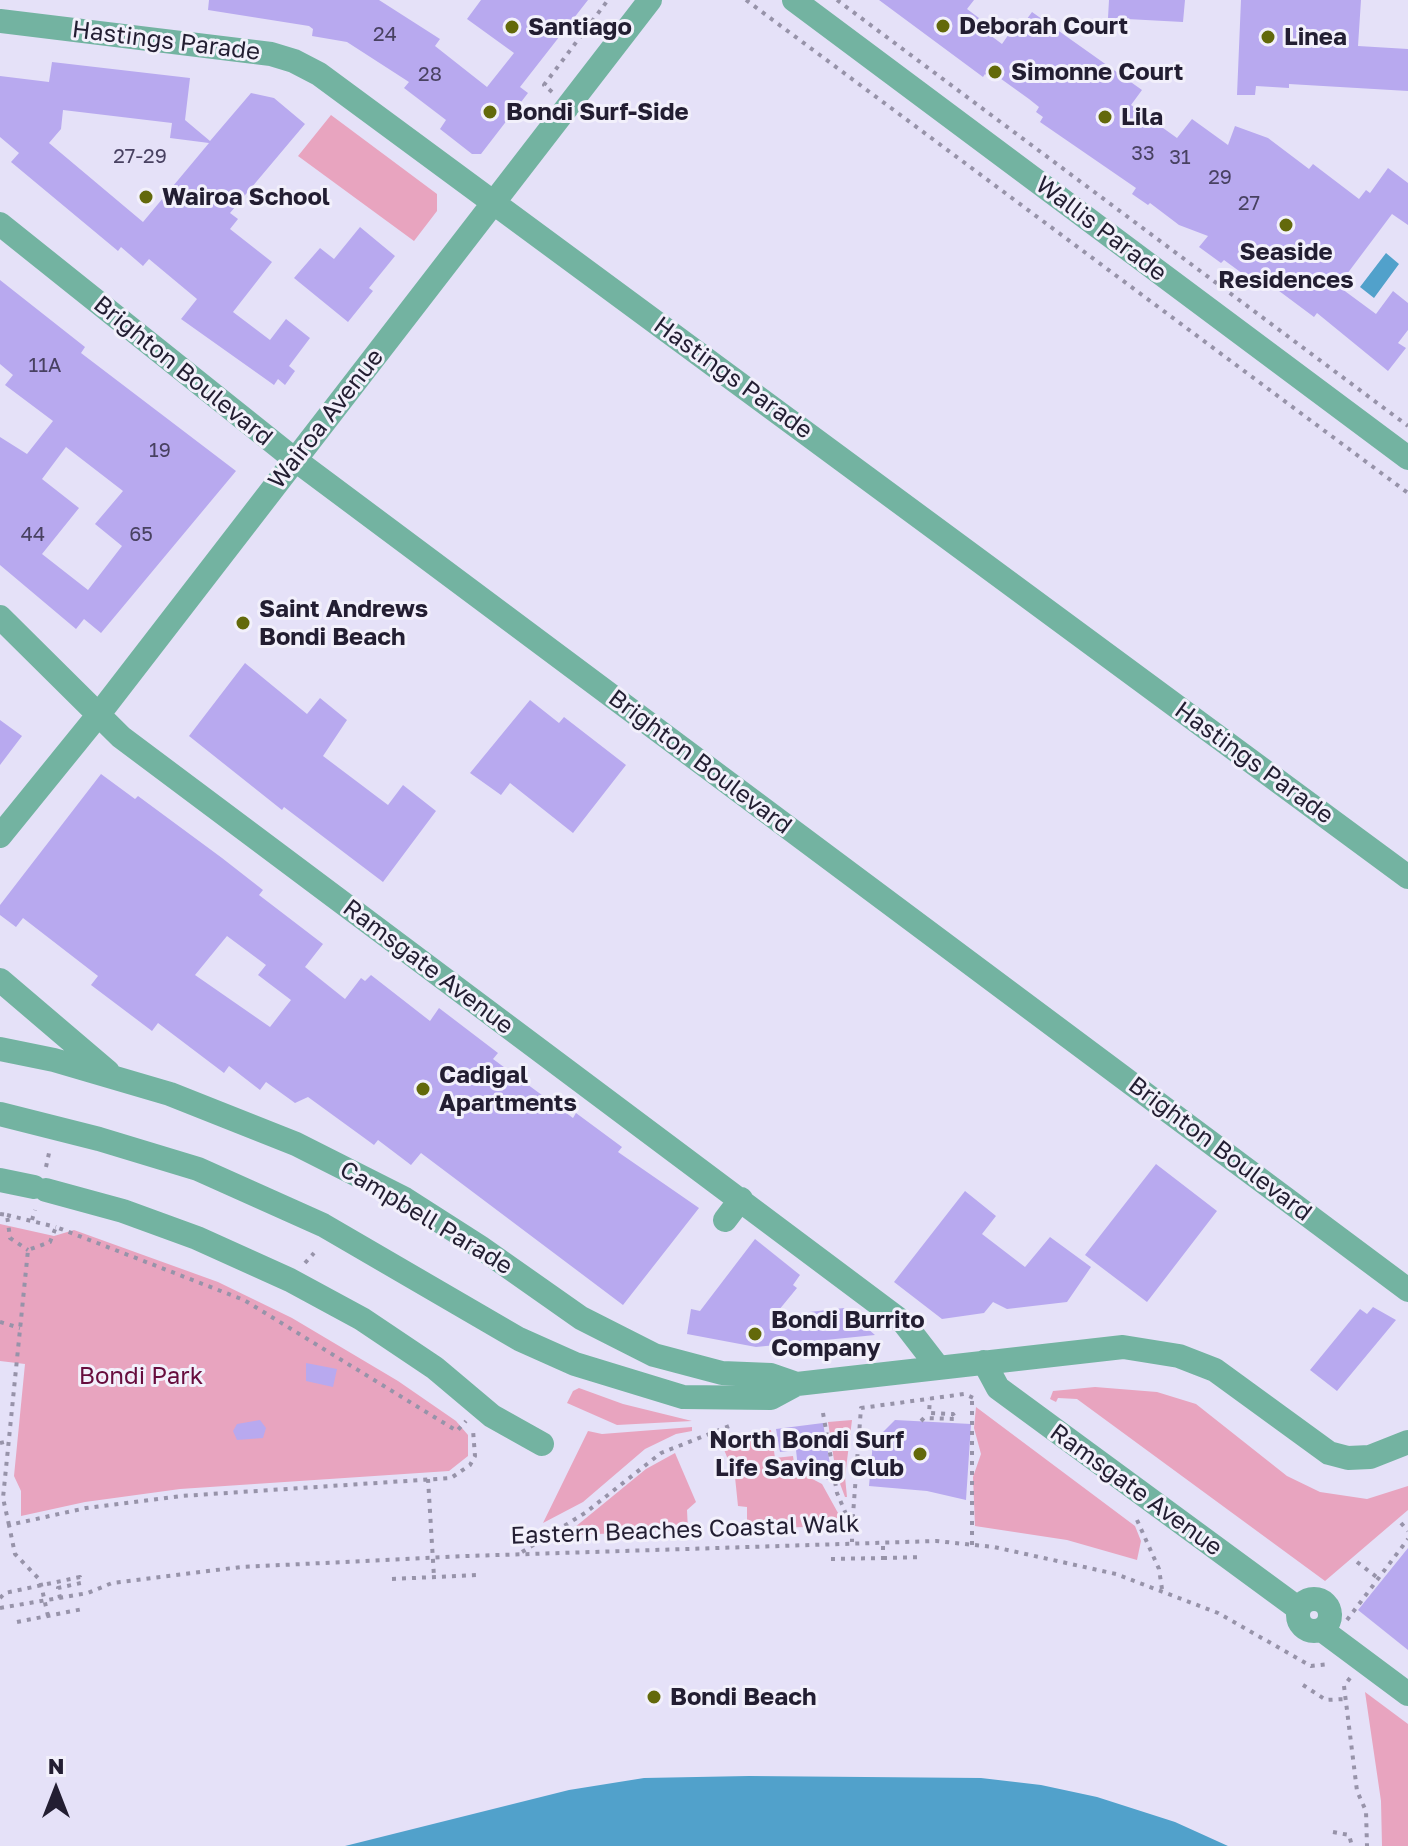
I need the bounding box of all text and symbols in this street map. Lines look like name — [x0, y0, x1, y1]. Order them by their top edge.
place label: Deborah Court — [959, 12, 1128, 40]
place label: Santiago — [528, 13, 632, 41]
street label: Hastings Parade — [70, 15, 262, 67]
marker: Deborah Court — [934, 17, 952, 35]
marker: Santiago — [503, 18, 521, 36]
house number: 24 — [373, 23, 397, 47]
place label: Linea — [1284, 23, 1347, 51]
marker: Linea — [1259, 28, 1277, 46]
place label: Simonne Court — [1011, 58, 1183, 86]
house number: 28 — [418, 63, 442, 87]
marker: Simonne Court — [986, 63, 1004, 81]
place label: Bondi Surf-Side — [506, 98, 689, 126]
marker: Bondi Surf-Side — [481, 103, 499, 121]
place label: Lila — [1121, 103, 1163, 131]
marker: Lila — [1096, 108, 1114, 126]
house number: 33 — [1131, 142, 1155, 166]
house number: 27-29 — [113, 145, 167, 169]
house number: 31 — [1169, 146, 1191, 170]
house number: 29 — [1208, 166, 1232, 190]
street label: Wallis Parade — [1030, 170, 1172, 288]
place label: Wairoa School — [162, 183, 330, 211]
marker: Wairoa School — [137, 188, 155, 206]
house number: 27 — [1238, 192, 1260, 216]
marker: Seaside Residences — [1277, 216, 1295, 234]
place label: Seaside Residences — [1218, 238, 1354, 294]
street label: Brighton Boulevard — [88, 290, 278, 452]
street label: Hastings Parade — [648, 311, 818, 445]
street label: Wairoa Avenue — [262, 343, 390, 495]
house number: 11A — [29, 354, 61, 378]
house number: 19 — [149, 439, 171, 463]
house number: 44 — [21, 523, 45, 547]
house number: 65 — [129, 523, 153, 547]
place label: Saint Andrews Bondi Beach — [259, 595, 428, 651]
marker: Saint Andrews Bondi Beach — [234, 614, 252, 632]
street label: Brighton Boulevard — [603, 684, 797, 840]
street label: Hastings Parade — [1169, 696, 1339, 830]
street label: Ramsgate Avenue — [337, 894, 519, 1040]
place label: Cadigal Apartments — [439, 1061, 577, 1117]
street label: Brighton Boulevard — [1123, 1071, 1317, 1227]
marker: Cadigal Apartments — [414, 1080, 432, 1098]
street label: Campbell Parade — [334, 1155, 518, 1281]
place label: Bondi Burrito Company — [771, 1306, 925, 1362]
marker: Bondi Burrito Company — [746, 1325, 764, 1343]
park label: Bondi Park — [79, 1362, 203, 1390]
street label: Ramsgate Avenue — [1044, 1418, 1228, 1562]
place label: North Bondi Surf Life Saving Club — [709, 1426, 904, 1482]
marker: North Bondi Surf Life Saving Club — [911, 1445, 929, 1463]
street label: Eastern Beaches Coastal Walk — [510, 1510, 860, 1550]
place label: Bondi Beach — [670, 1683, 816, 1711]
marker: Bondi Beach — [645, 1688, 663, 1706]
north arrow — [16, 1750, 96, 1830]
text: N — [48, 1752, 64, 1779]

